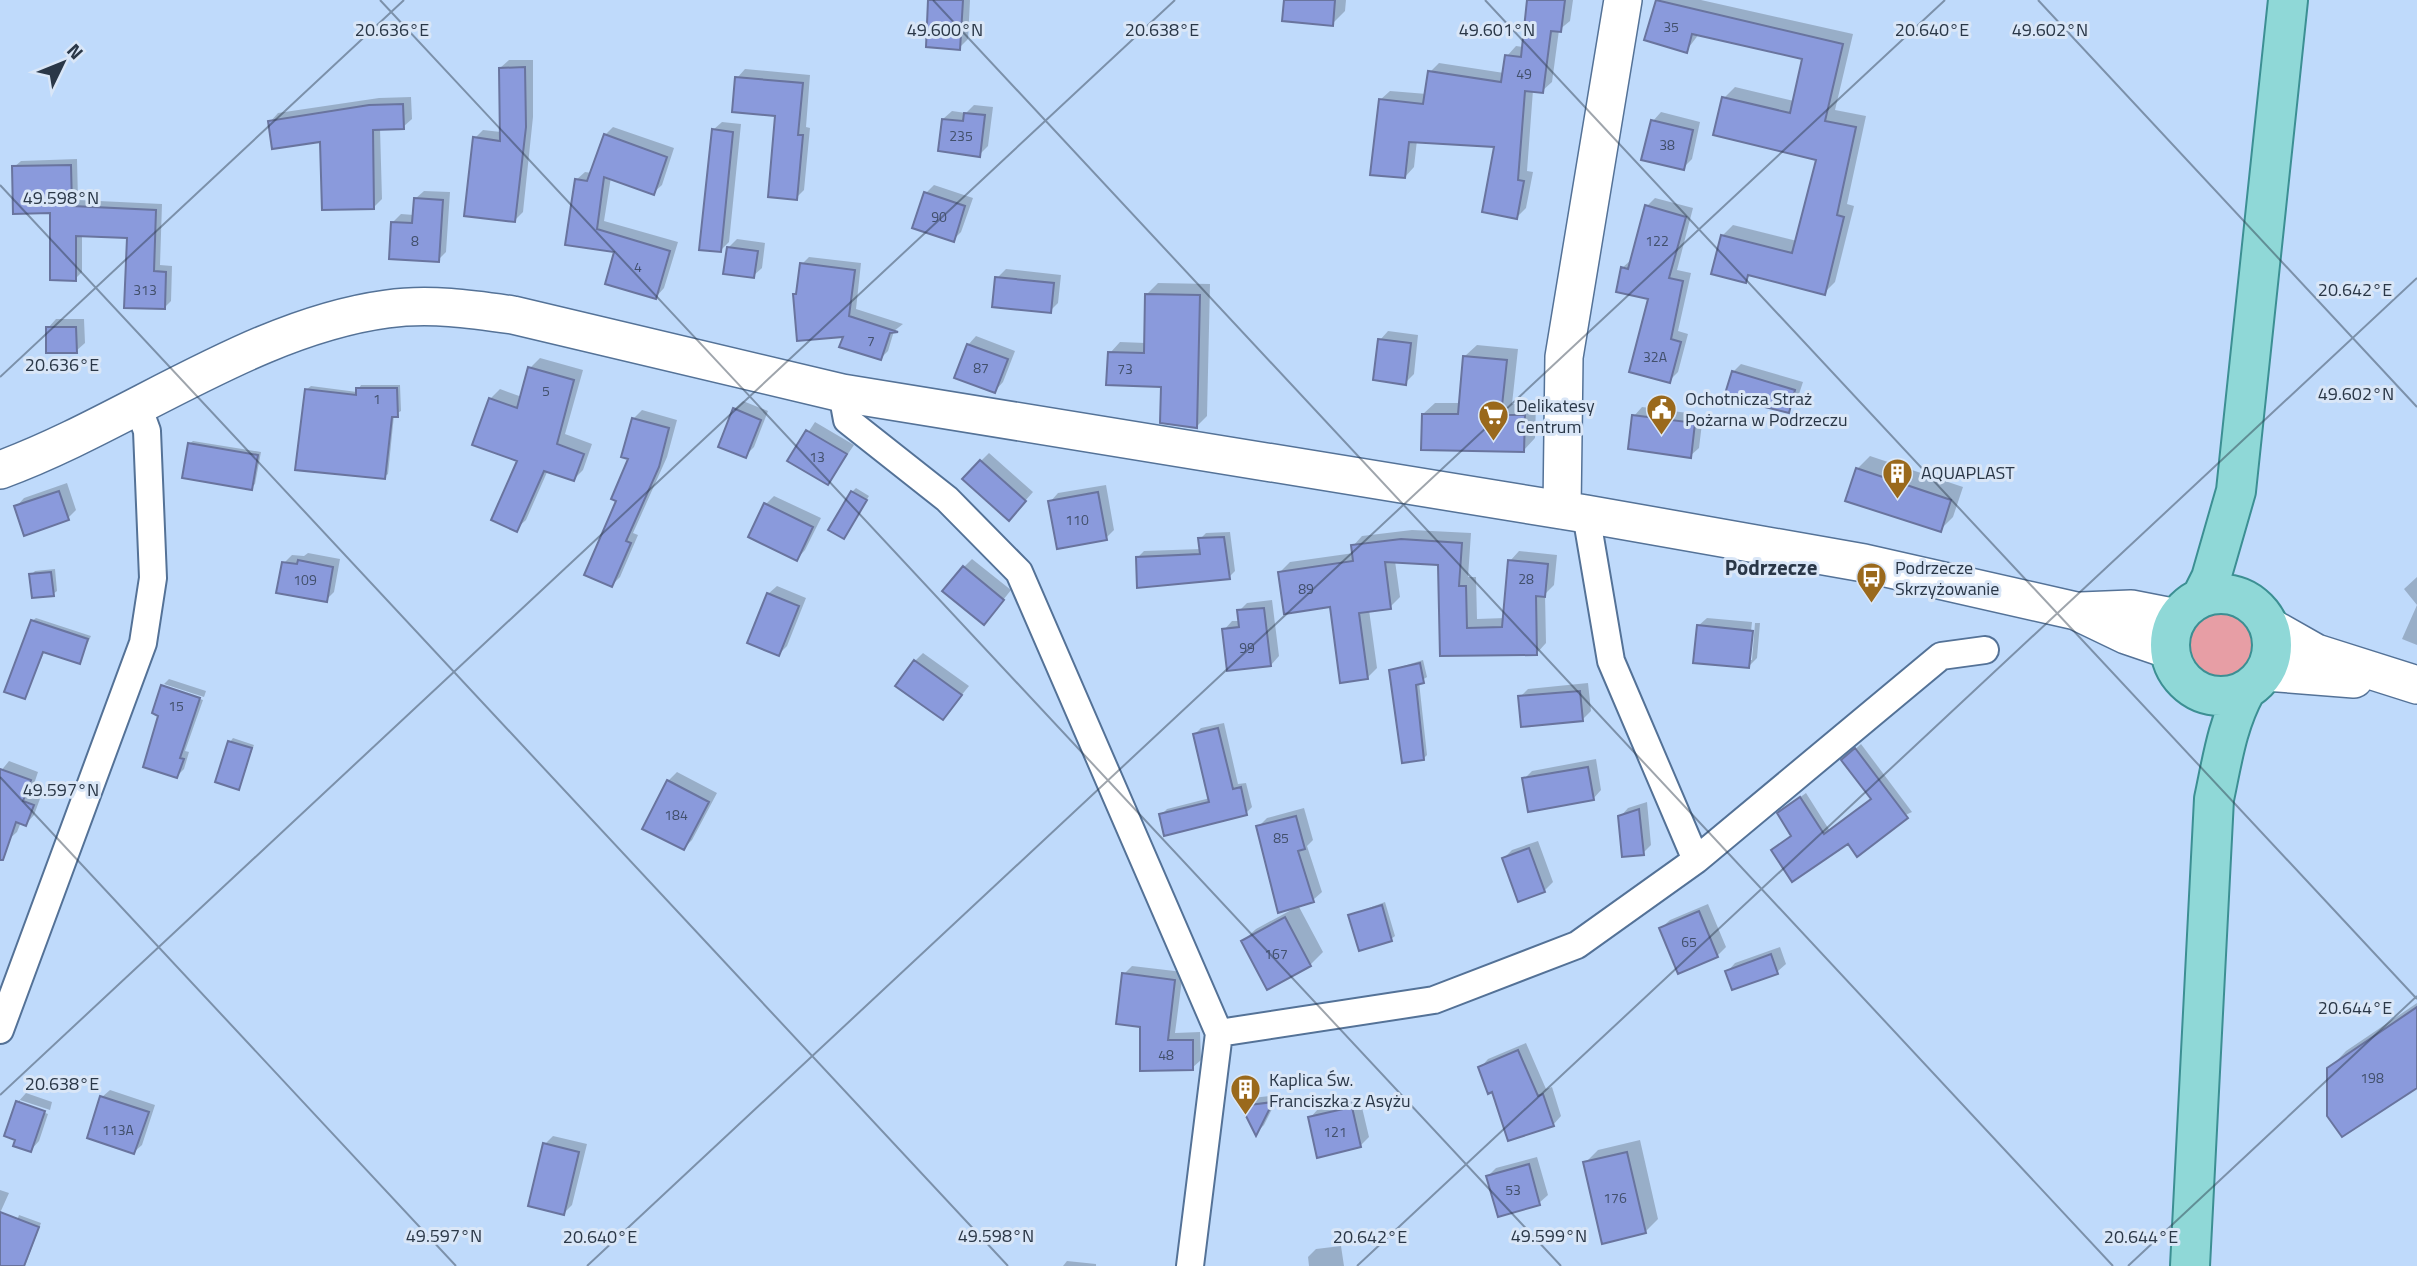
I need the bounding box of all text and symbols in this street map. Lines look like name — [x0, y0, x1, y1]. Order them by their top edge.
text: 20.636°E — [355, 16, 429, 43]
text: 49.600°N — [907, 16, 983, 43]
text: 20.638°E — [1125, 16, 1199, 43]
text: 49.601°N — [1459, 16, 1535, 43]
house number: 35 — [1663, 16, 1679, 37]
text: 20.640°E — [1895, 16, 1969, 43]
text: 49.602°N — [2012, 16, 2088, 43]
north arrow — [28, 28, 98, 98]
text: N — [61, 36, 91, 66]
house number: 49 — [1516, 63, 1532, 84]
house number: 235 — [949, 125, 973, 146]
house number: 38 — [1659, 134, 1675, 155]
text: 49.598°N — [23, 184, 99, 211]
house number: 90 — [931, 206, 947, 227]
house number: 8 — [411, 230, 419, 251]
house number: 122 — [1645, 230, 1669, 251]
house number: 4 — [634, 256, 642, 277]
text: 20.642°E — [2318, 276, 2392, 303]
house number: 313 — [133, 279, 157, 300]
house number: 7 — [867, 330, 875, 351]
house number: 32A — [1643, 346, 1668, 367]
text: 20.636°E — [25, 351, 99, 378]
house number: 87 — [973, 357, 989, 378]
house number: 73 — [1117, 358, 1133, 379]
house number: 5 — [542, 380, 550, 401]
text: 49.602°N — [2318, 380, 2394, 407]
place label: Ochotnicza Straż Pożarna w Podrzeczu — [1685, 385, 1848, 433]
house number: 1 — [373, 388, 381, 409]
place label: Delikatesy Centrum — [1516, 392, 1595, 440]
public building icon: Ochotnicza Straż Pożarna w Podrzeczu — [1645, 392, 1679, 436]
supermarket icon: Delikatesy Centrum — [1476, 399, 1510, 443]
house number: 13 — [809, 446, 825, 467]
building icon: AQUAPLAST — [1881, 456, 1915, 500]
place label: AQUAPLAST — [1921, 459, 2015, 486]
house number: 110 — [1065, 509, 1089, 530]
district label: Podrzecze — [1725, 551, 1817, 583]
place label: Podrzecze Skrzyżowanie — [1895, 554, 1999, 602]
bus stop icon: Podrzecze Skrzyżowanie — [1855, 561, 1889, 605]
house number: 28 — [1518, 568, 1534, 589]
house number: 109 — [293, 569, 317, 590]
house number: 89 — [1298, 578, 1314, 599]
house number: 99 — [1239, 637, 1255, 658]
house number: 15 — [168, 695, 184, 716]
text: 49.597°N — [23, 776, 99, 803]
house number: 184 — [664, 804, 688, 825]
house number: 85 — [1273, 827, 1289, 848]
house number: 65 — [1681, 931, 1697, 952]
house number: 167 — [1264, 943, 1288, 964]
text: 20.644°E — [2318, 994, 2392, 1021]
house number: 48 — [1158, 1044, 1174, 1065]
place label: Kaplica Św. Franciszka z Asyżu — [1269, 1066, 1410, 1114]
house number: 198 — [2360, 1067, 2384, 1088]
text: 20.638°E — [25, 1070, 99, 1097]
building icon: Kaplica Św. Franciszka z Asyżu — [1229, 1073, 1263, 1117]
house number: 113A — [102, 1119, 135, 1140]
house number: 121 — [1323, 1121, 1347, 1142]
house number: 53 — [1505, 1179, 1521, 1200]
house number: 176 — [1603, 1187, 1627, 1208]
text: 49.597°N — [406, 1222, 482, 1249]
text: 49.598°N — [958, 1222, 1034, 1249]
text: 49.599°N — [1511, 1222, 1587, 1249]
text: 20.640°E — [563, 1223, 637, 1250]
text: 20.642°E — [1333, 1223, 1407, 1250]
text: 20.644°E — [2104, 1223, 2178, 1250]

